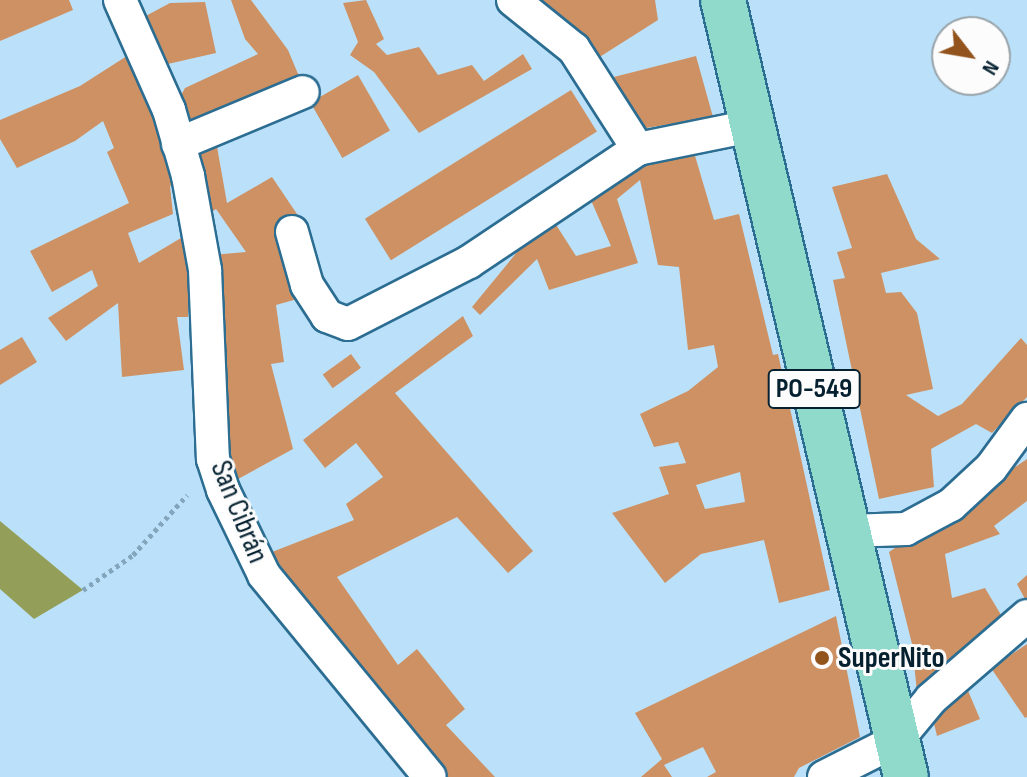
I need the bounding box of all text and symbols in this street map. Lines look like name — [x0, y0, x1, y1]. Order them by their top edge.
north arrow — [931, 16, 1011, 96]
text: N — [976, 56, 1005, 80]
road number: PO-549 — [766, 365, 862, 413]
street label: San Cibrán — [202, 456, 276, 568]
place label: SuperNito — [838, 640, 945, 676]
marker: SuperNito — [813, 649, 831, 667]

